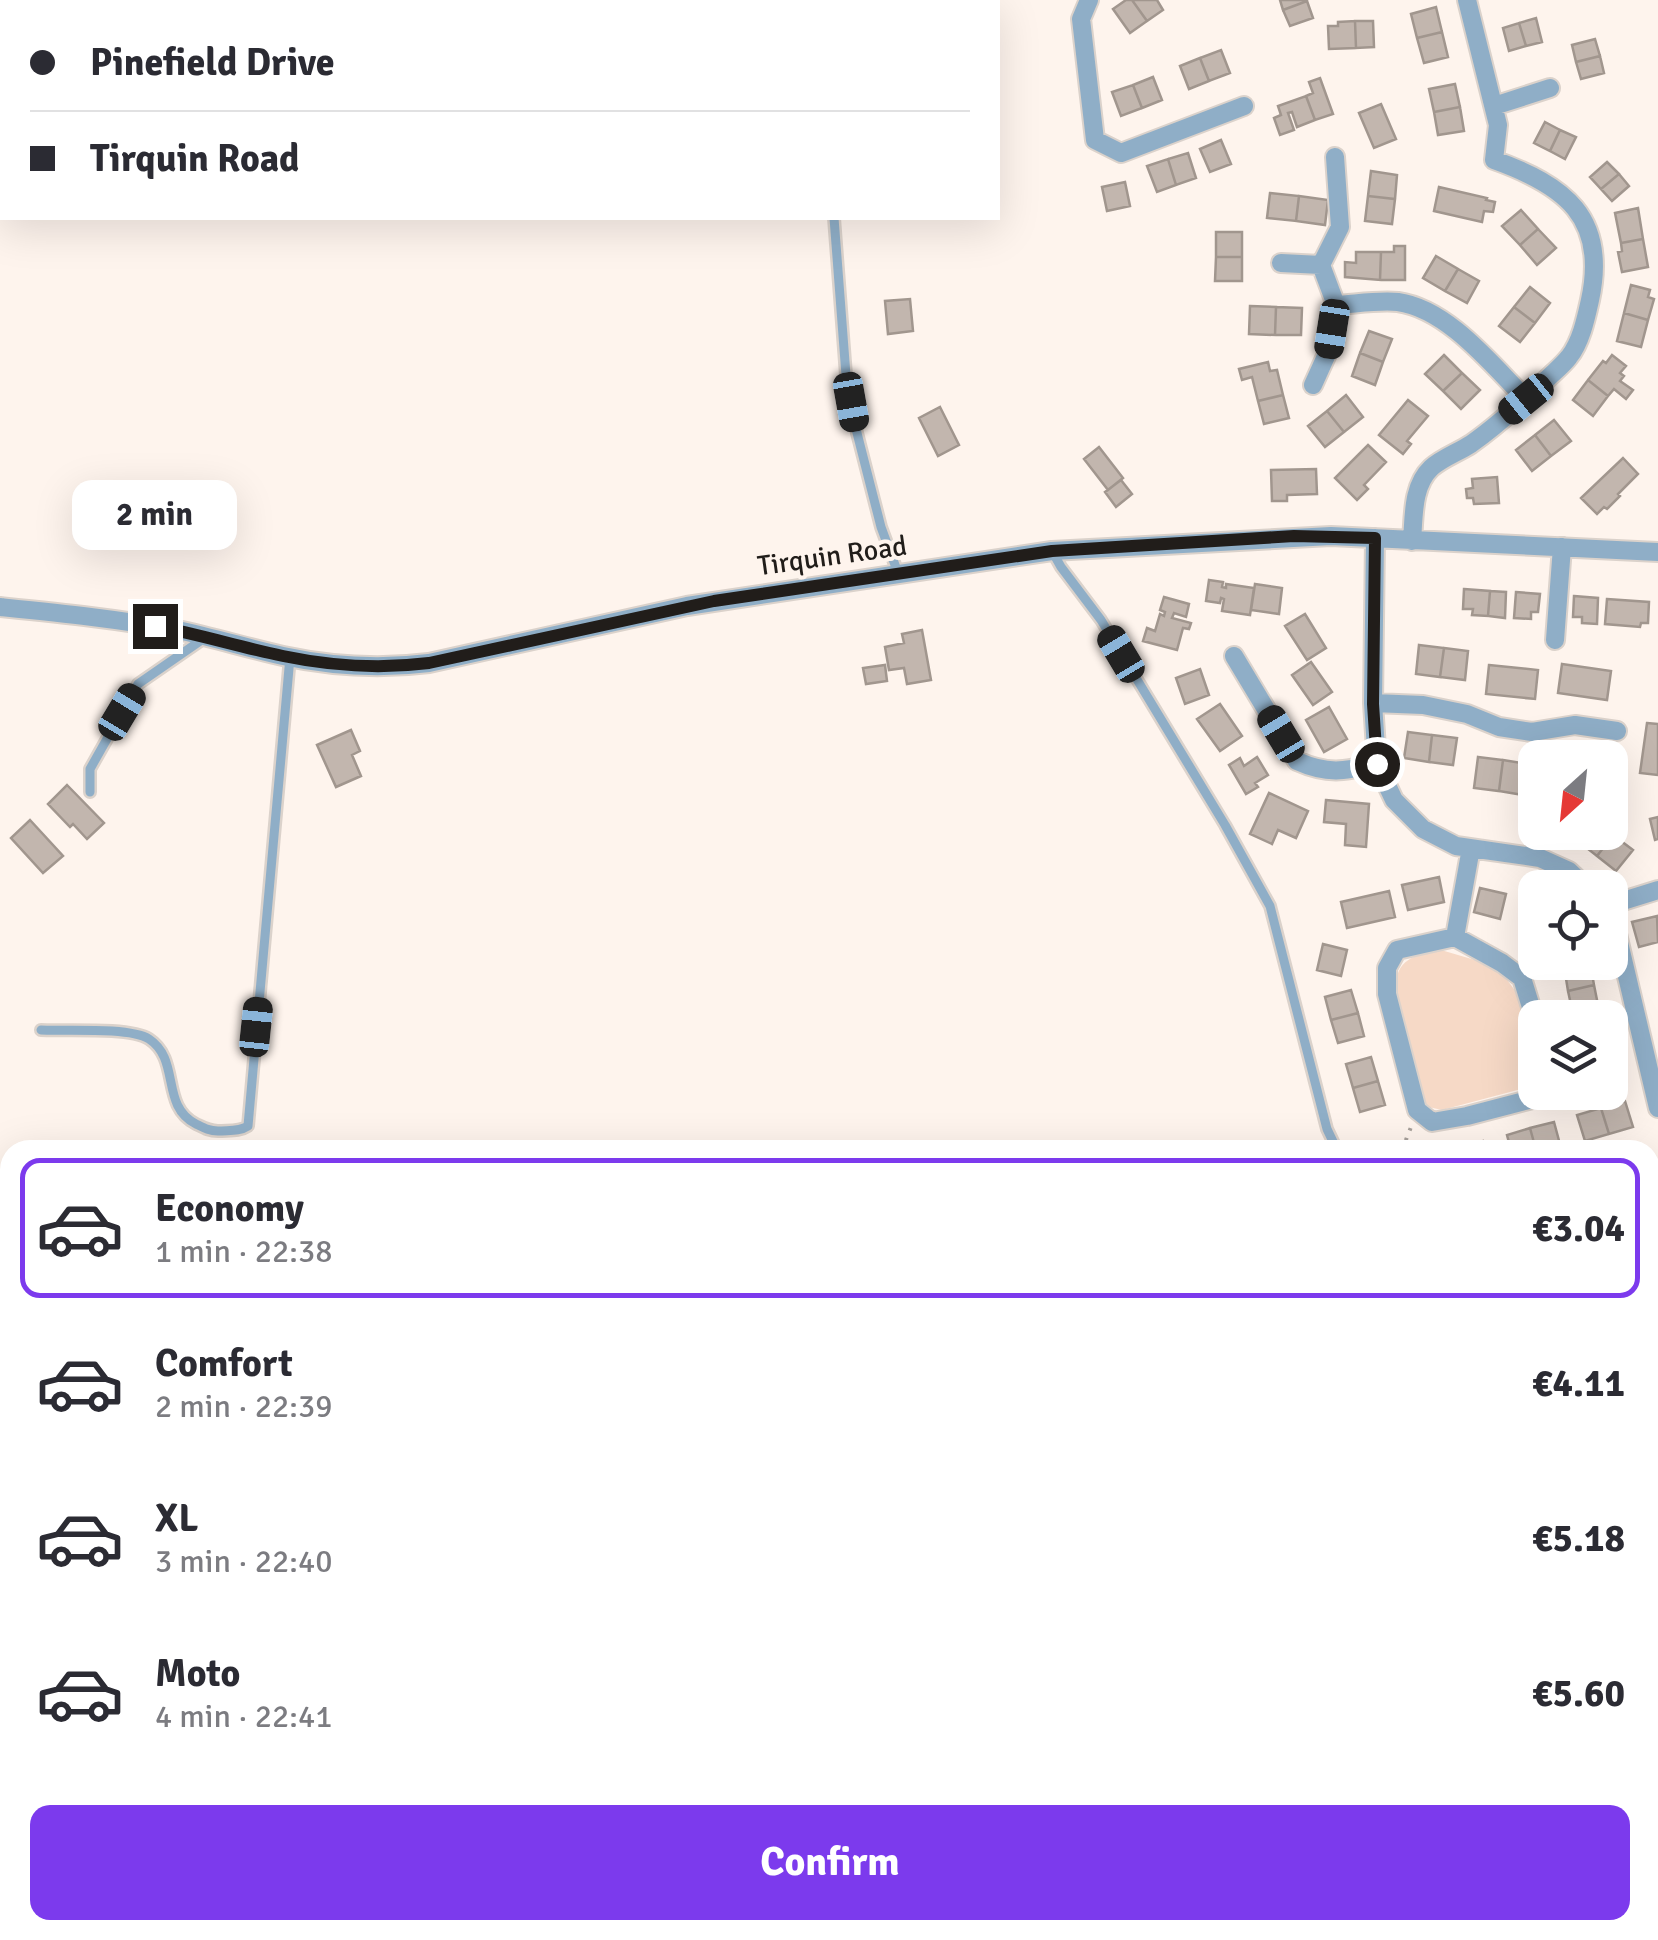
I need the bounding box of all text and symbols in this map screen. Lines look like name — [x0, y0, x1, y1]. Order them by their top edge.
text: Pinefield Drive — [90, 39, 335, 86]
text: Tirquin Road — [90, 135, 300, 182]
car — [1312, 297, 1352, 361]
car — [1493, 368, 1559, 430]
car — [831, 370, 871, 434]
callout: 2 min — [72, 481, 238, 551]
text: 2 min — [116, 495, 193, 534]
street label: Tirquin Road — [755, 529, 909, 583]
route end — [133, 604, 178, 649]
car — [1093, 621, 1149, 687]
car — [94, 679, 150, 745]
car — [1253, 701, 1309, 767]
north arrow — [1518, 740, 1628, 850]
map controls — [1518, 740, 1628, 1110]
route start — [1355, 742, 1400, 787]
button: locate — [1518, 870, 1628, 980]
car — [238, 996, 274, 1058]
button: layers — [1518, 1000, 1628, 1110]
icon: car — [35, 1183, 125, 1273]
text: Economy — [155, 1185, 304, 1232]
text: €3.04 — [1532, 1205, 1625, 1252]
text: 1 min · 22:38 — [155, 1232, 333, 1271]
icon: car — [35, 1338, 125, 1428]
text: Comfort — [155, 1340, 293, 1387]
text: €4.11 — [1532, 1360, 1625, 1407]
text: 2 min · 22:39 — [155, 1387, 333, 1426]
icon: car — [35, 1493, 125, 1583]
text: XL — [155, 1495, 198, 1542]
text: €5.18 — [1532, 1515, 1625, 1562]
text: 3 min · 22:40 — [155, 1542, 333, 1581]
icon: car — [35, 1648, 125, 1738]
text: Moto — [155, 1650, 240, 1697]
text: €5.60 — [1532, 1670, 1625, 1717]
text: 4 min · 22:41 — [155, 1697, 333, 1736]
button: Confirm — [30, 1805, 1630, 1920]

